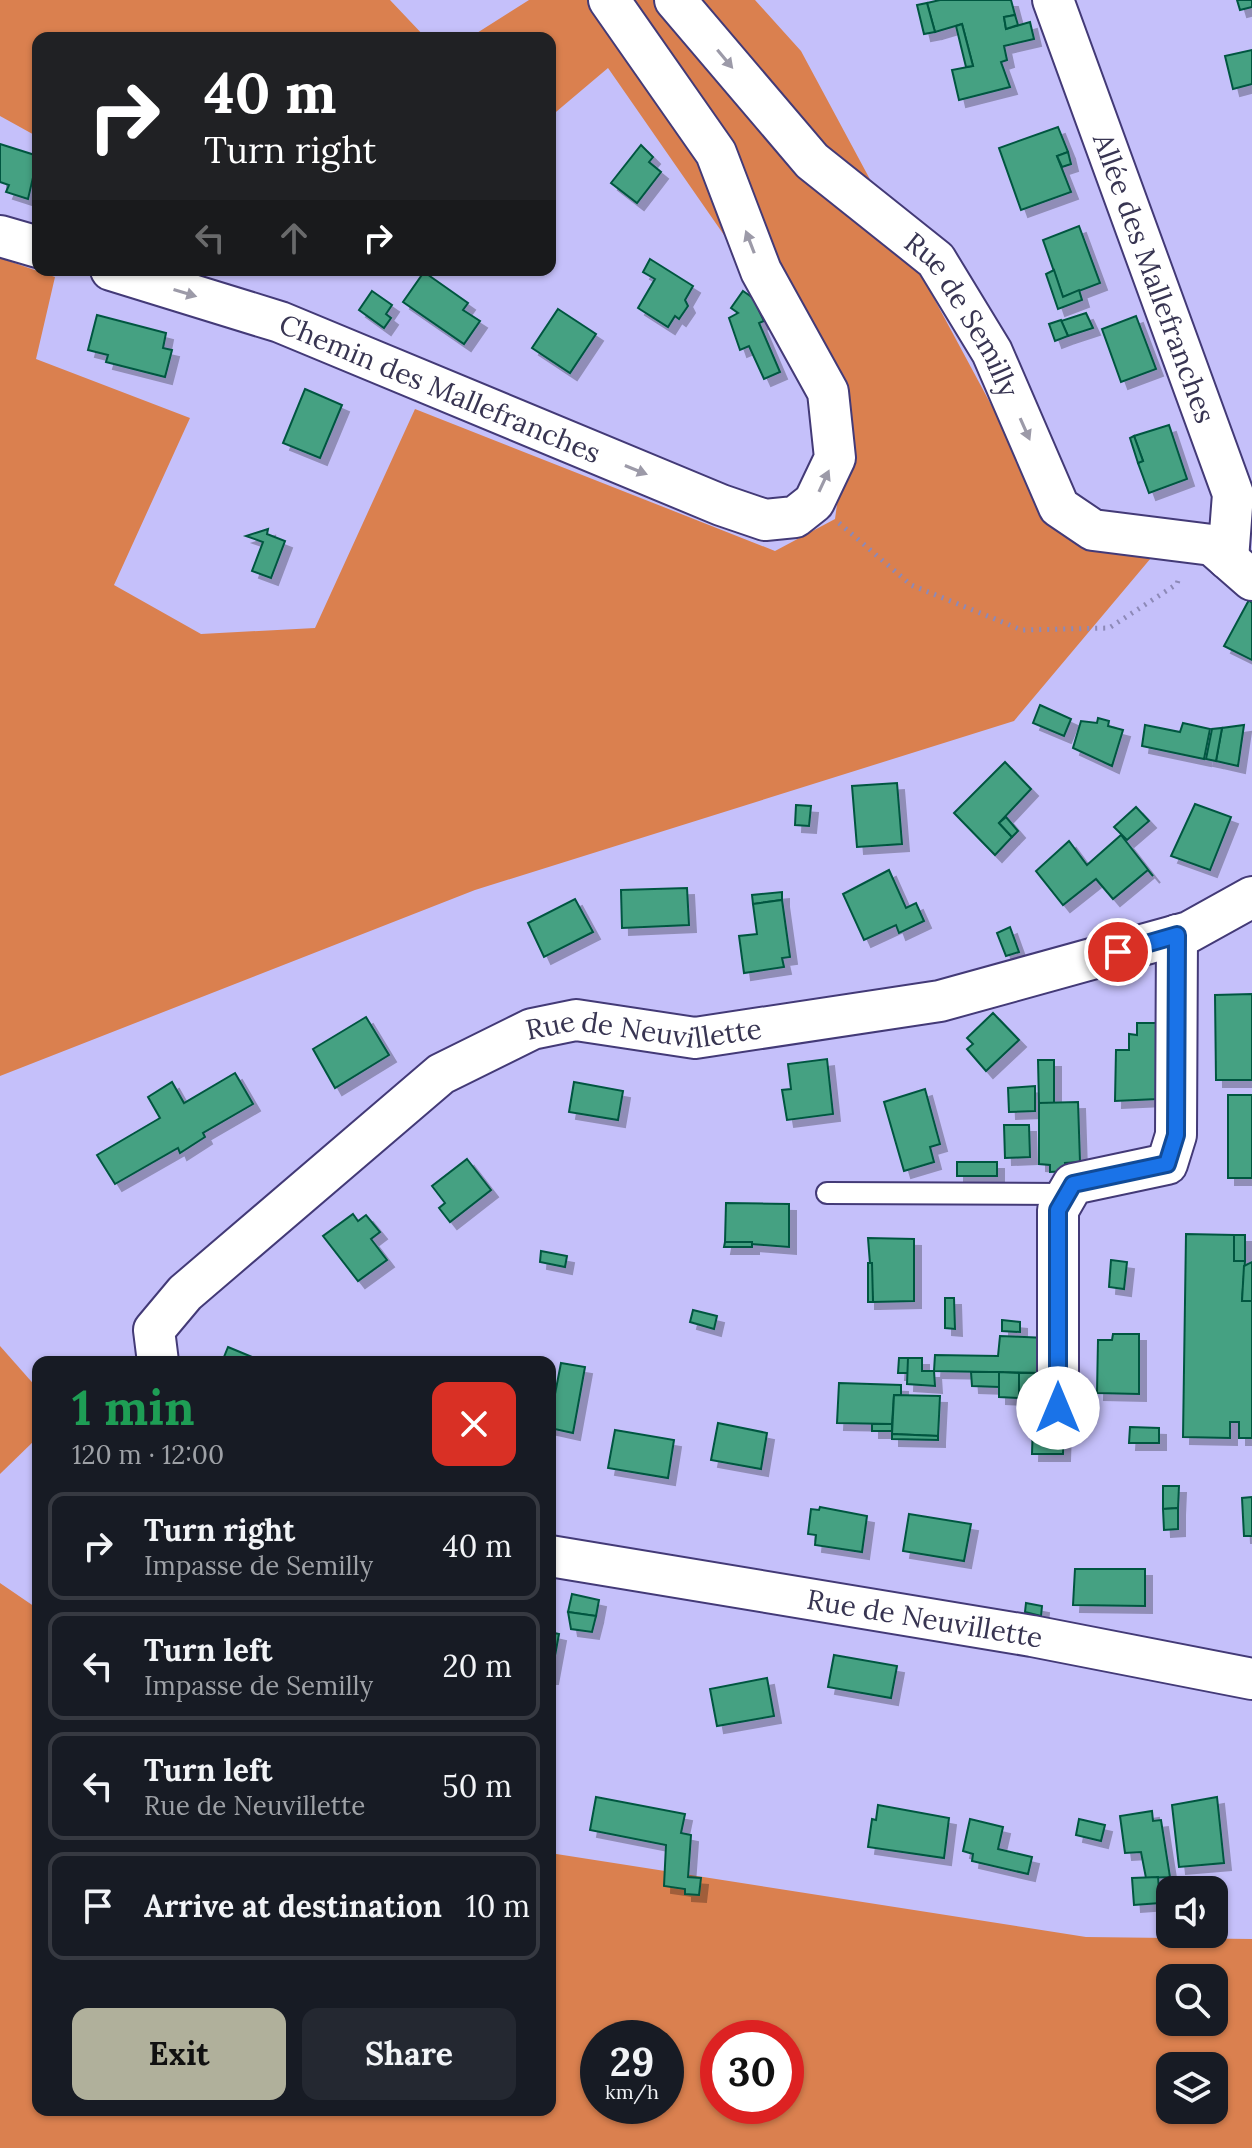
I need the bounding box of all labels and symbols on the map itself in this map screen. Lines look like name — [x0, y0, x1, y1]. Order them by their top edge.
one-way arrow — [716, 49, 733, 69]
street label: Allée des Mallefranches — [1085, 127, 1224, 428]
street label: Rue de Semilly — [897, 224, 1027, 403]
one-way arrow — [743, 230, 756, 254]
one-way arrow — [174, 287, 198, 300]
street label: Chemin des Mallefranches — [274, 306, 606, 471]
one-way arrow — [1019, 418, 1032, 441]
one-way arrow — [624, 463, 648, 476]
one-way arrow — [817, 469, 831, 492]
pin — [1084, 918, 1152, 986]
street label: Rue de Neuvillette — [522, 1002, 764, 1056]
position arrow — [1016, 1366, 1100, 1450]
street label: Rue de Neuvillette — [804, 1581, 1046, 1656]
speed limit sign: 30 — [700, 2020, 804, 2124]

